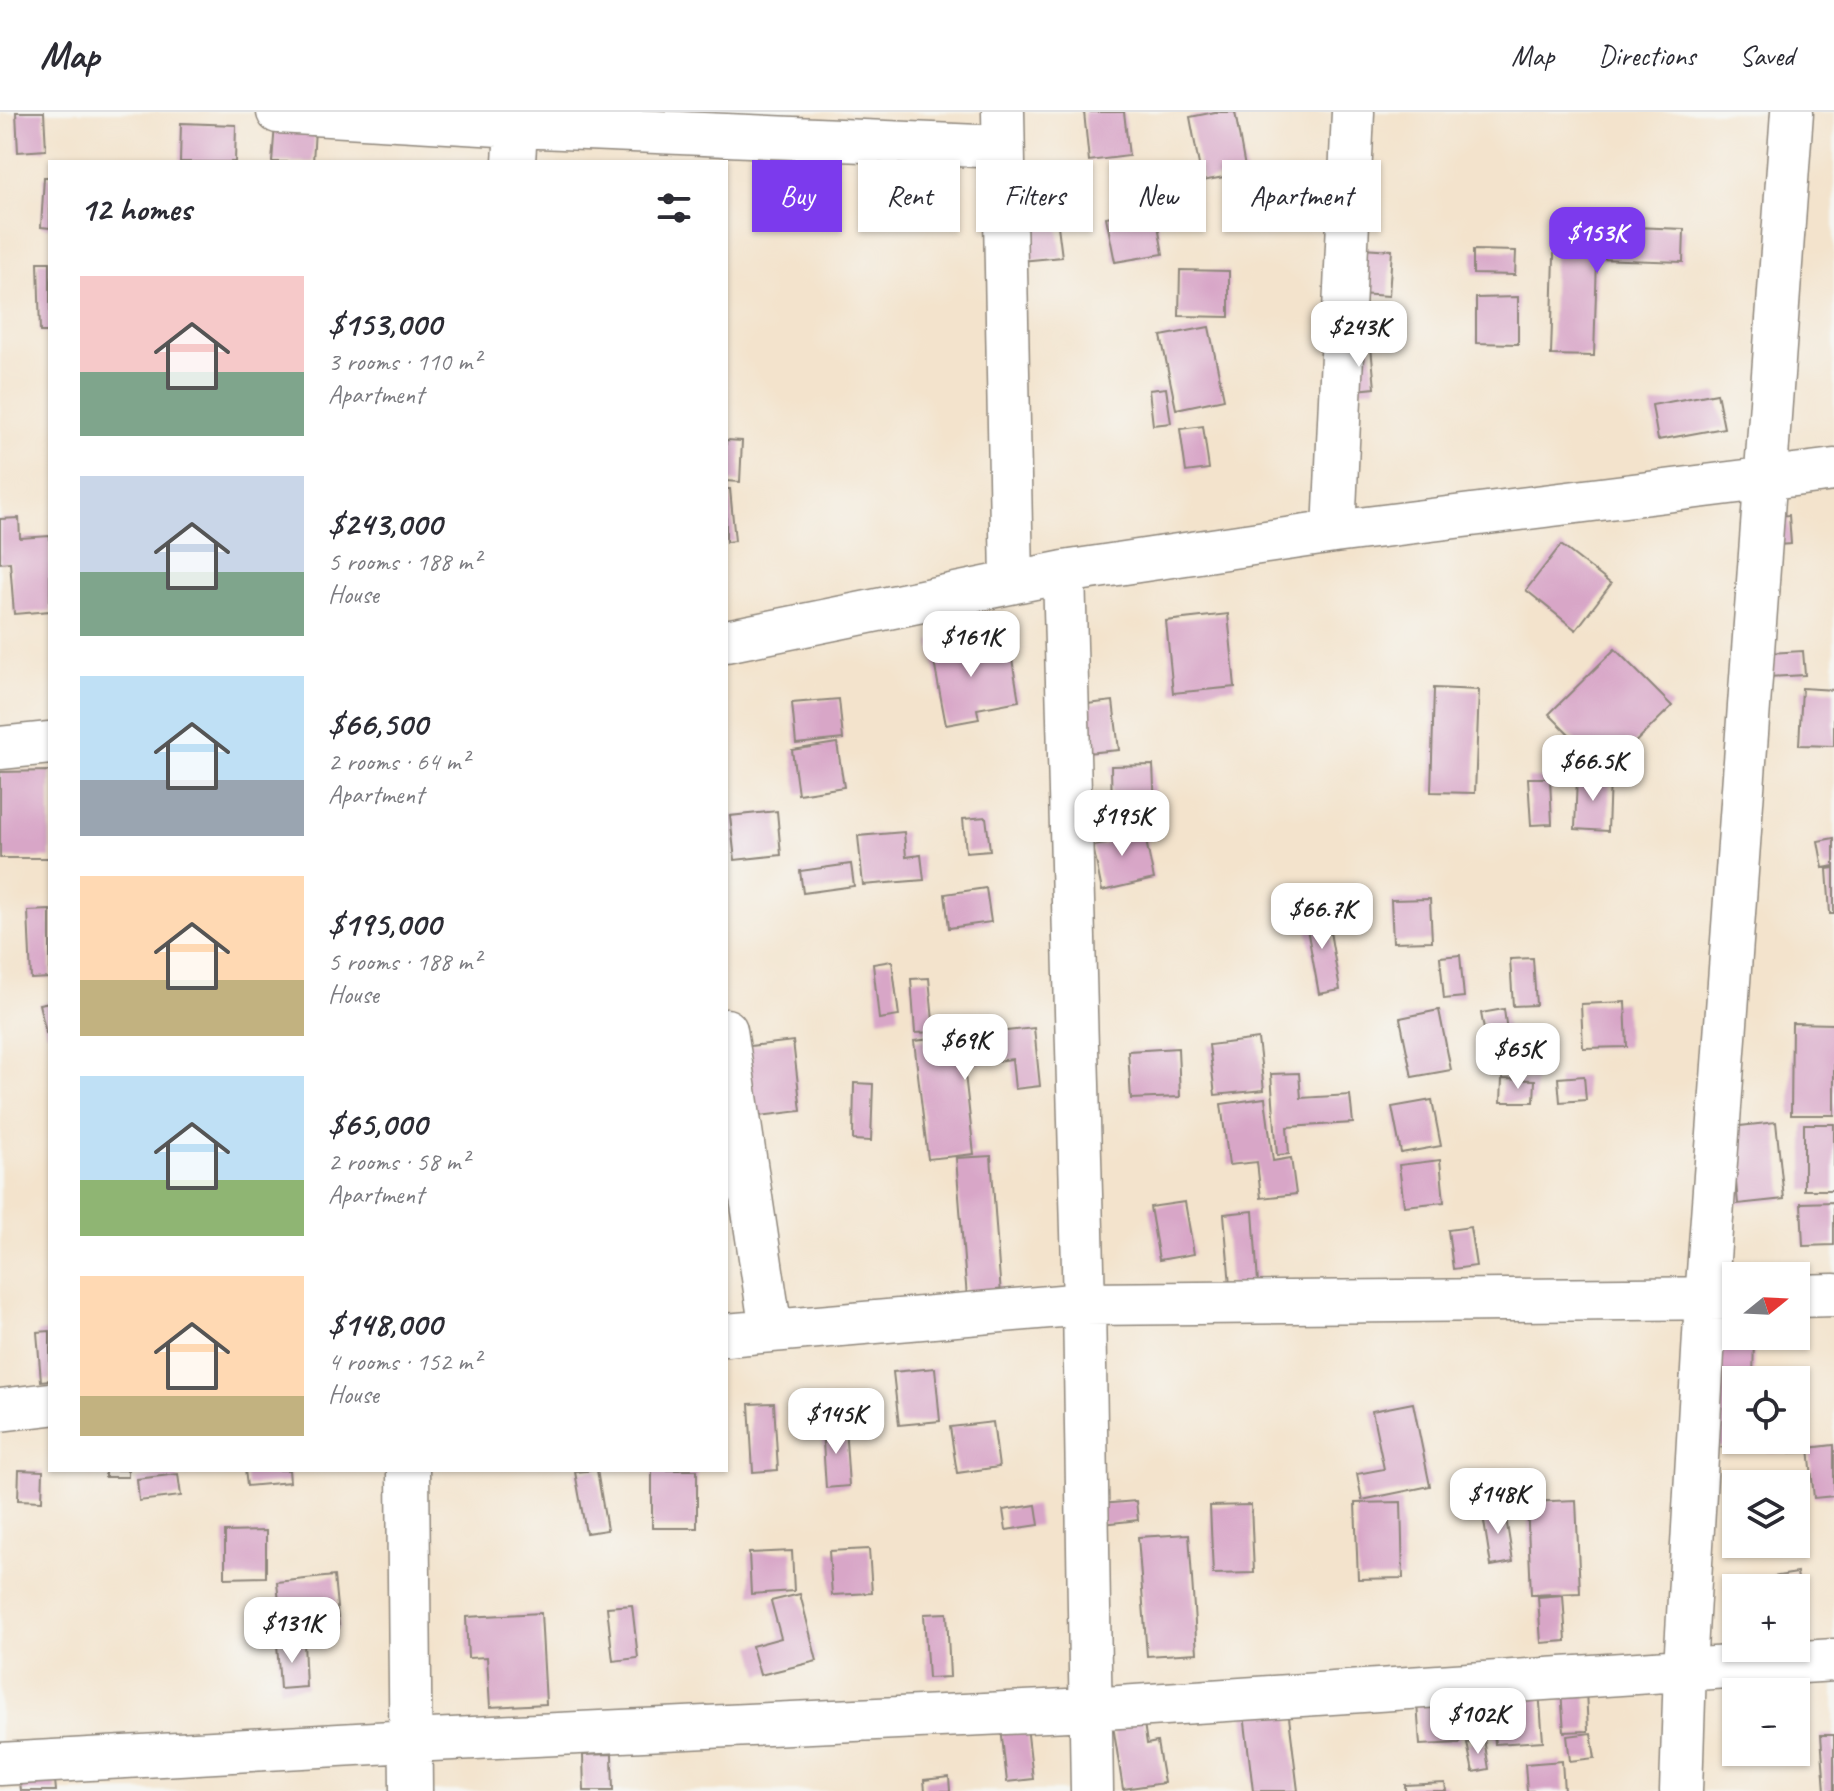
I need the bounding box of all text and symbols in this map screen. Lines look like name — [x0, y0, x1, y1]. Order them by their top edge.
text: Map — [40, 32, 99, 79]
text: Map — [1511, 38, 1554, 73]
text: Directions — [1598, 38, 1696, 73]
text: Saved — [1740, 38, 1794, 73]
chip: Buy — [752, 160, 842, 232]
chip: Rent — [858, 160, 960, 232]
chip: Filters — [976, 160, 1093, 232]
chip: New — [1109, 160, 1206, 232]
chip: Apartment — [1222, 160, 1381, 232]
icon: filters — [652, 186, 696, 230]
text: 12 homes — [80, 187, 191, 230]
pin: $153K — [1541, 207, 1653, 275]
text: $153K — [1567, 216, 1627, 249]
pin: $243K — [1303, 301, 1415, 369]
text: $153,000 — [328, 302, 441, 345]
icon: home — [144, 308, 240, 404]
text: $243K — [1329, 310, 1389, 343]
text: 3 rooms · 110 m² — [328, 345, 480, 378]
text: Apartment — [328, 378, 424, 411]
text: $243,000 — [328, 502, 442, 545]
icon: home — [144, 508, 240, 604]
text: 5 rooms · 188 m² — [328, 545, 480, 578]
text: House — [328, 578, 379, 611]
pin: $161K — [915, 611, 1027, 679]
text: $161K — [941, 620, 1001, 653]
text: $66,500 — [328, 702, 427, 745]
icon: home — [144, 708, 240, 804]
pin: $66.5K — [1528, 735, 1658, 803]
text: $66.5K — [1560, 744, 1626, 777]
text: 2 rooms · 64 m² — [328, 745, 469, 778]
text: Apartment — [328, 778, 424, 811]
pin: $195K — [1066, 790, 1178, 858]
text: $195K — [1092, 799, 1152, 832]
pin: $66.7K — [1257, 883, 1387, 951]
text: $66.7K — [1289, 892, 1355, 925]
text: $195,000 — [328, 902, 441, 945]
icon: home — [144, 908, 240, 1004]
text: 5 rooms · 188 m² — [328, 945, 480, 978]
text: House — [328, 978, 379, 1011]
pin: $69K — [918, 1014, 1012, 1082]
text: $69K — [941, 1023, 989, 1056]
pin: $65K — [1471, 1023, 1565, 1091]
text: $65K — [1494, 1032, 1542, 1065]
text: $65,000 — [328, 1102, 427, 1145]
icon: home — [144, 1108, 240, 1204]
text: 2 rooms · 58 m² — [328, 1145, 469, 1178]
text: Apartment — [328, 1178, 424, 1211]
north arrow — [1722, 1262, 1810, 1350]
map controls — [1722, 1262, 1810, 1766]
text: $148,000 — [328, 1302, 442, 1345]
icon: home — [144, 1308, 240, 1404]
text: 4 rooms · 152 m² — [328, 1345, 480, 1378]
button: locate — [1722, 1366, 1810, 1454]
text: House — [328, 1378, 379, 1411]
pin: $145K — [780, 1388, 892, 1456]
text: $145K — [806, 1397, 866, 1430]
pin: $148K — [1442, 1468, 1554, 1536]
button: layers — [1722, 1470, 1810, 1558]
text: $148K — [1468, 1477, 1528, 1510]
button: + — [1722, 1574, 1810, 1662]
pin: $131K — [236, 1597, 348, 1665]
text: $131K — [262, 1606, 322, 1639]
button: − — [1722, 1678, 1810, 1766]
pin: $102K — [1422, 1688, 1534, 1756]
text: $102K — [1448, 1697, 1508, 1730]

